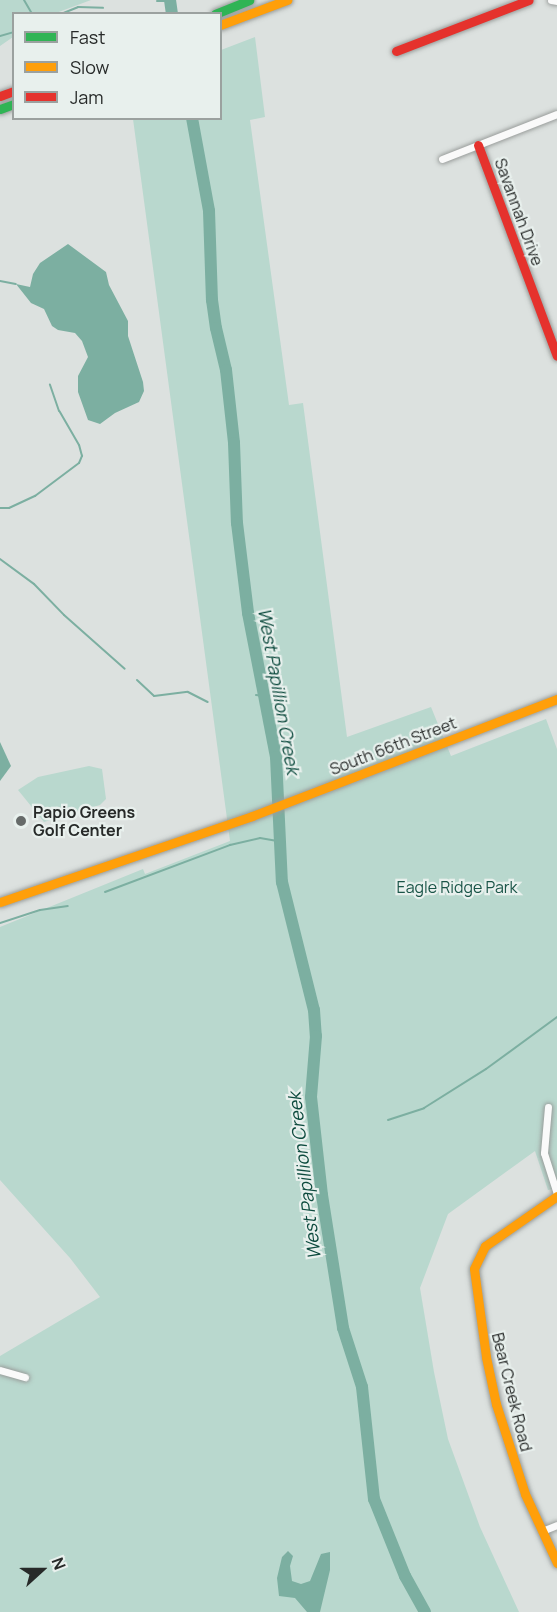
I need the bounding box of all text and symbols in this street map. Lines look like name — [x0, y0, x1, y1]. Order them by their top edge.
legend — [12, 12, 222, 120]
text: Fast — [70, 25, 105, 49]
text: Slow — [70, 55, 109, 79]
text: Jam — [70, 85, 104, 109]
street label: Savannah Drive — [491, 156, 547, 268]
water label: West Papillion Creek — [254, 606, 304, 776]
street label: South 66th Street — [327, 713, 459, 779]
place label: Papio Greens Golf Center — [33, 802, 135, 840]
marker: Papio Greens Golf Center — [14, 814, 28, 828]
park label: Eagle Ridge Park — [397, 877, 517, 897]
water label: West Papillion Creek — [283, 1091, 325, 1261]
street label: Bear Creek Road — [488, 1331, 536, 1453]
north arrow — [12, 1540, 72, 1600]
text: N — [46, 1554, 71, 1573]

